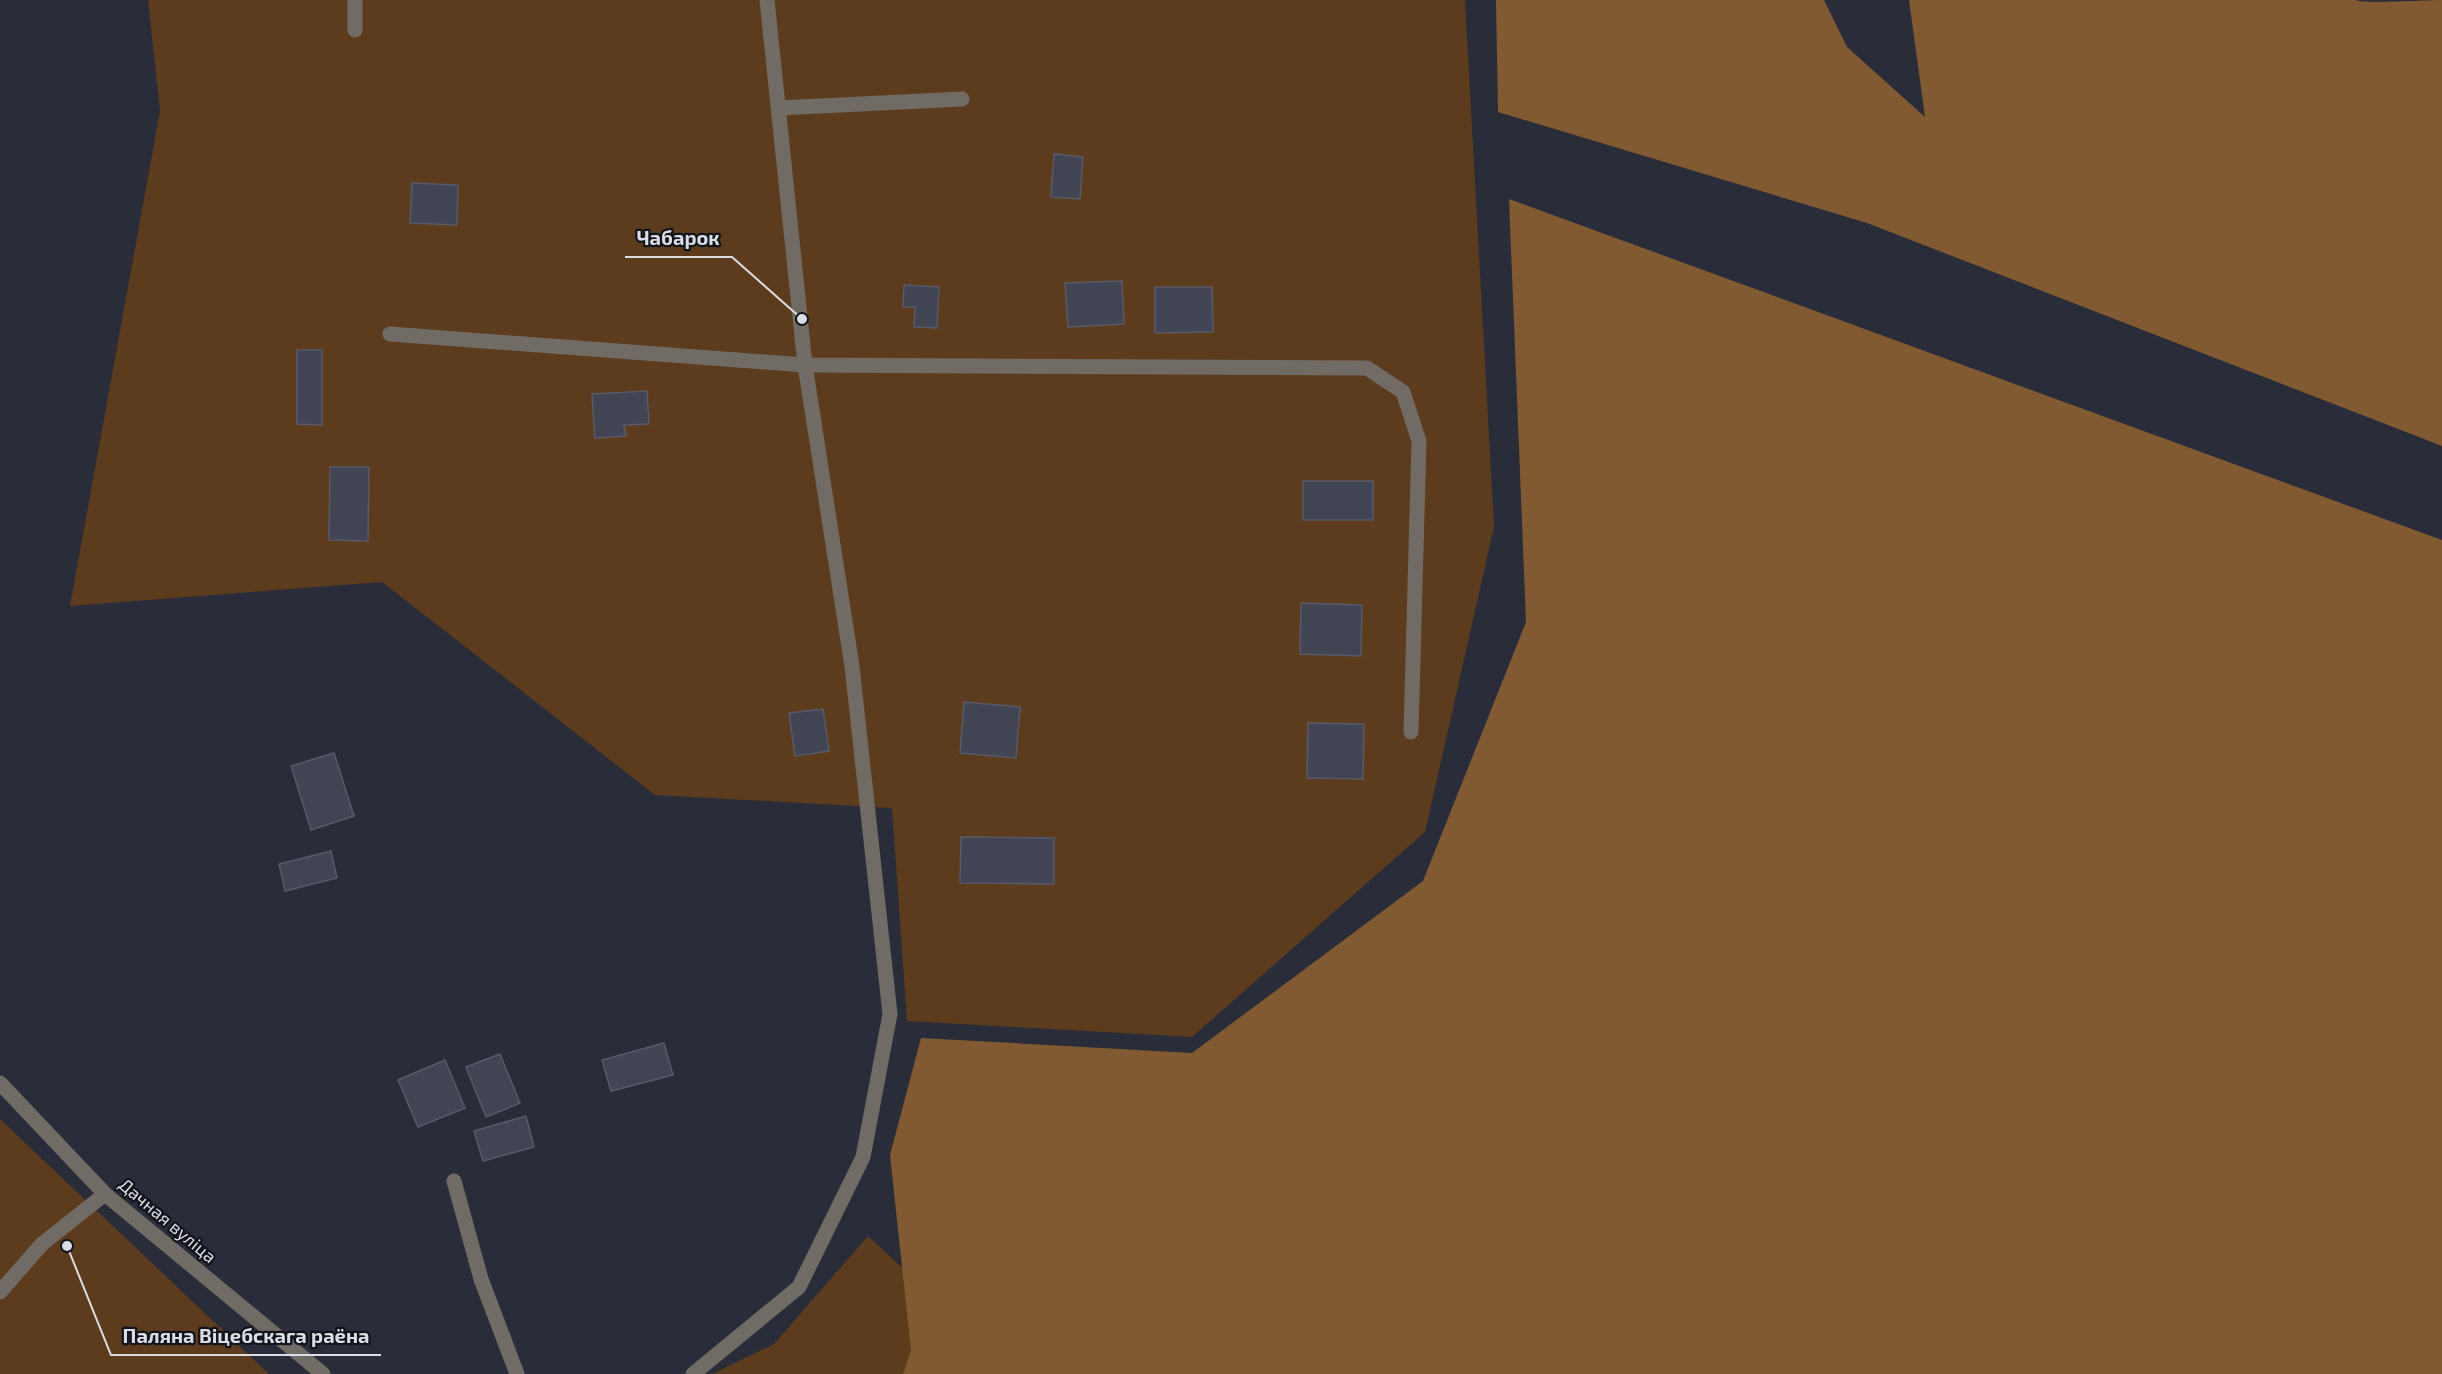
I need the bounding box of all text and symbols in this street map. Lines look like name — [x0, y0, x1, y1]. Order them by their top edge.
callout: Чабарок — [625, 219, 732, 257]
text: Чабарок — [636, 225, 720, 249]
street label: Дачная вуліца — [115, 1173, 221, 1267]
callout: Паляна Віцебскага раёна — [111, 1317, 381, 1355]
text: Паляна Віцебскага раёна — [123, 1323, 369, 1347]

